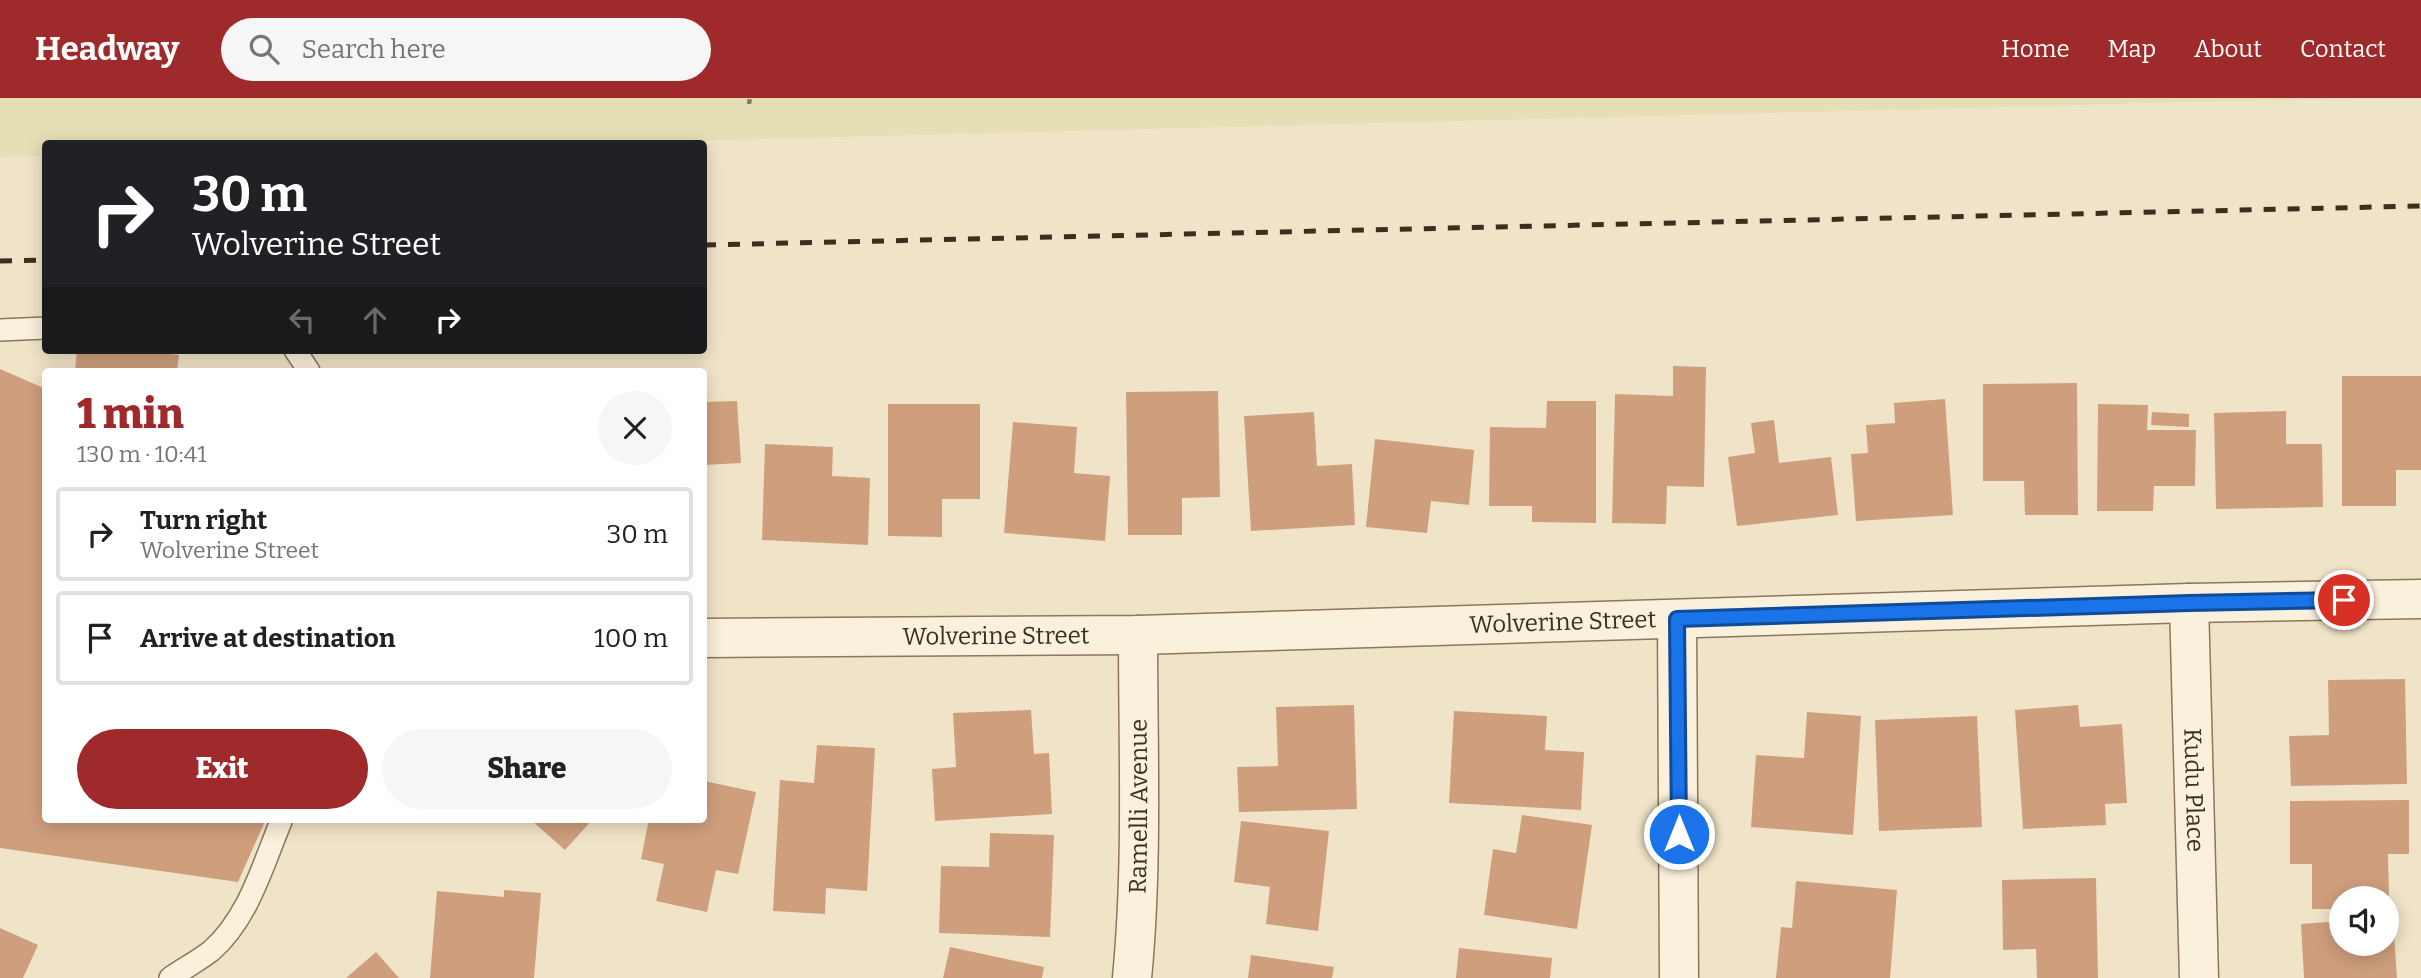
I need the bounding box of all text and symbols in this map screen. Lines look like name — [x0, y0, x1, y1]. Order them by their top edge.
search box — [221, 18, 711, 81]
text: Headway — [35, 29, 179, 69]
icon: search — [245, 30, 283, 68]
text: Search here — [301, 34, 446, 65]
text: Home — [2001, 35, 2070, 63]
text: Map — [2108, 35, 2156, 63]
text: About — [2194, 35, 2262, 63]
text: Contact — [2300, 35, 2386, 63]
text: 30 m — [192, 165, 307, 224]
icon: right — [77, 168, 168, 259]
text: Wolverine Street — [192, 225, 441, 263]
icon: left — [283, 301, 321, 339]
icon: ahead — [356, 301, 394, 339]
icon: right — [429, 301, 467, 339]
text: 1 min — [77, 389, 184, 439]
button: close — [598, 391, 672, 465]
text: 130 m · 10:41 — [77, 440, 207, 468]
text: Turn right — [140, 505, 267, 536]
icon: right — [81, 515, 119, 553]
text: 30 m — [607, 519, 668, 550]
text: Wolverine Street — [140, 536, 319, 564]
pin — [2314, 570, 2374, 630]
icon: arrive — [2325, 581, 2363, 619]
street label: Wolverine Street — [1469, 605, 1657, 639]
icon: arrive — [81, 619, 119, 657]
street label: Wolverine Street — [902, 621, 1090, 651]
text: Arrive at destination — [140, 623, 395, 654]
text: 100 m — [594, 623, 668, 654]
street label: Ramelli Avenue — [1124, 719, 1153, 894]
street label: Kudu Place — [2178, 728, 2210, 852]
button: Exit — [77, 729, 368, 809]
button: Share — [382, 729, 672, 809]
position arrow — [1642, 797, 1716, 871]
map controls — [2329, 886, 2399, 956]
button: sound — [2329, 886, 2399, 956]

